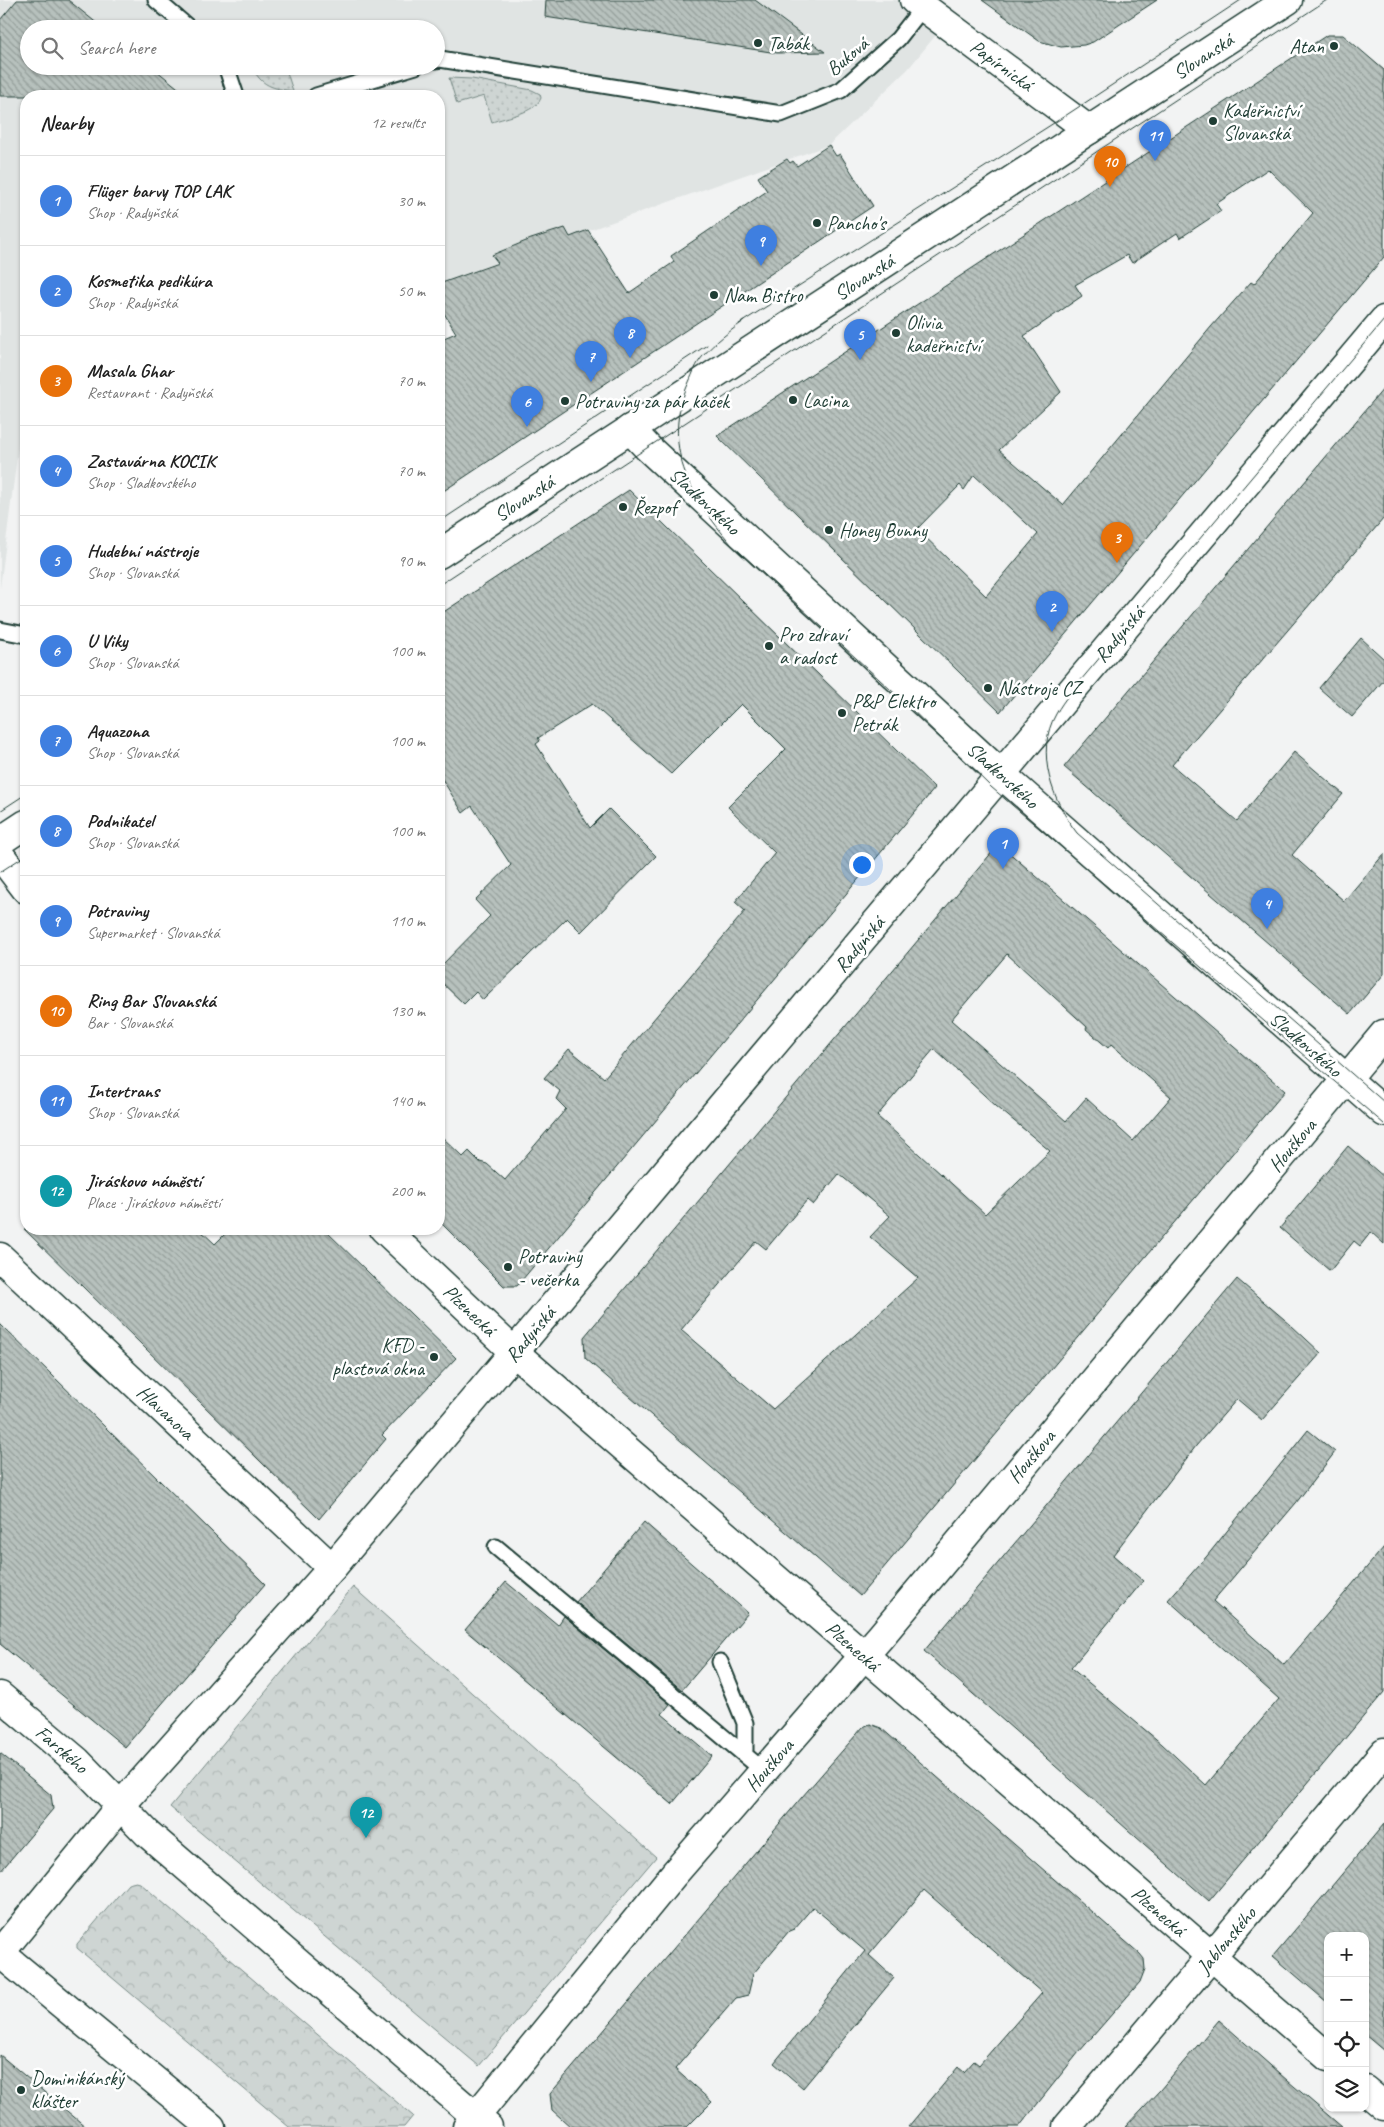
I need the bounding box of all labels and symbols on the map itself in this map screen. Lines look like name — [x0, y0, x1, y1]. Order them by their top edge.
street label: Slovanská — [1168, 26, 1240, 85]
street label: Buková — [821, 30, 875, 81]
place label: Tabák — [768, 31, 811, 56]
street label: Papírnická — [965, 34, 1040, 98]
place label: Atan — [1290, 34, 1325, 59]
marker: Tabák — [752, 37, 764, 49]
marker: Atan — [1328, 40, 1340, 52]
place label: Kadeřnictví Slovanská — [1223, 98, 1303, 146]
marker: Kadeřnictví Slovanská — [1207, 115, 1219, 127]
pin: 11 — [1139, 120, 1171, 161]
pin: 10 — [1094, 146, 1126, 187]
place label: Pancho's — [827, 211, 888, 236]
marker: Pancho's — [811, 217, 823, 229]
pin: 9 — [745, 225, 777, 266]
street label: Slovanská — [829, 247, 901, 306]
place label: Nam Bistro — [724, 283, 803, 308]
marker: Nam Bistro — [708, 289, 720, 301]
place label: Olivia kadeřnictví — [906, 310, 985, 358]
pin: 8 — [614, 317, 646, 358]
pin: 5 — [844, 319, 876, 360]
marker: Olivia kadeřnictví — [890, 327, 902, 339]
pin: 7 — [575, 341, 607, 382]
pin: 6 — [511, 386, 543, 427]
place label: Lacina — [803, 388, 850, 413]
place label: Potraviny za pár kaček — [575, 389, 730, 414]
marker: Lacina — [787, 394, 799, 406]
marker: Potraviny za pár kaček — [559, 395, 571, 407]
street label: Sladkovského — [664, 462, 746, 541]
street label: Slovanská — [489, 468, 561, 527]
place label: Řezpof — [633, 495, 681, 520]
marker: Řezpof — [617, 501, 629, 513]
place label: Honey Bunny — [839, 518, 928, 543]
pin: 3 — [1101, 522, 1133, 563]
marker: Honey Bunny — [823, 524, 835, 536]
pin: 2 — [1036, 591, 1068, 632]
street label: Radyňská — [1089, 599, 1152, 668]
place label: Pro zdraví a radost — [779, 622, 851, 670]
marker: Pro zdraví a radost — [763, 640, 775, 652]
place label: Nástroje CZ — [998, 676, 1084, 701]
marker: Nástroje CZ — [982, 682, 994, 694]
place label: P&P Elektro Petrák — [852, 689, 937, 737]
marker: P&P Elektro Petrák — [836, 707, 848, 719]
street label: Sladkovského — [962, 737, 1044, 815]
pin: 1 — [987, 828, 1019, 869]
your location — [849, 852, 875, 878]
pin: 4 — [1251, 888, 1283, 929]
street label: Radyňská — [829, 909, 892, 978]
street label: Sladkovského — [1264, 1006, 1348, 1083]
street label: Houškova — [1263, 1112, 1323, 1177]
place label: Potraviny - večerka — [518, 1244, 583, 1292]
marker: Potraviny - večerka — [502, 1261, 514, 1273]
street label: Plzenecká — [438, 1279, 503, 1343]
street label: Radyňská — [500, 1299, 563, 1368]
place label: KFD - plastová okna — [332, 1333, 426, 1381]
marker: KFD - plastová okna — [428, 1351, 440, 1363]
street label: Hlavanova — [132, 1380, 200, 1446]
street label: Houškova — [1002, 1423, 1062, 1488]
street label: Plzenecká — [820, 1616, 887, 1678]
street label: Farského — [30, 1720, 94, 1780]
street label: Houškova — [740, 1732, 800, 1797]
pin: 12 — [350, 1797, 382, 1838]
street label: Plzenecká — [1126, 1881, 1193, 1943]
street label: Jablonského — [1191, 1901, 1262, 1980]
place label: Dominikánský klášter — [31, 2066, 126, 2114]
marker: Dominikánský klášter — [15, 2084, 27, 2096]

